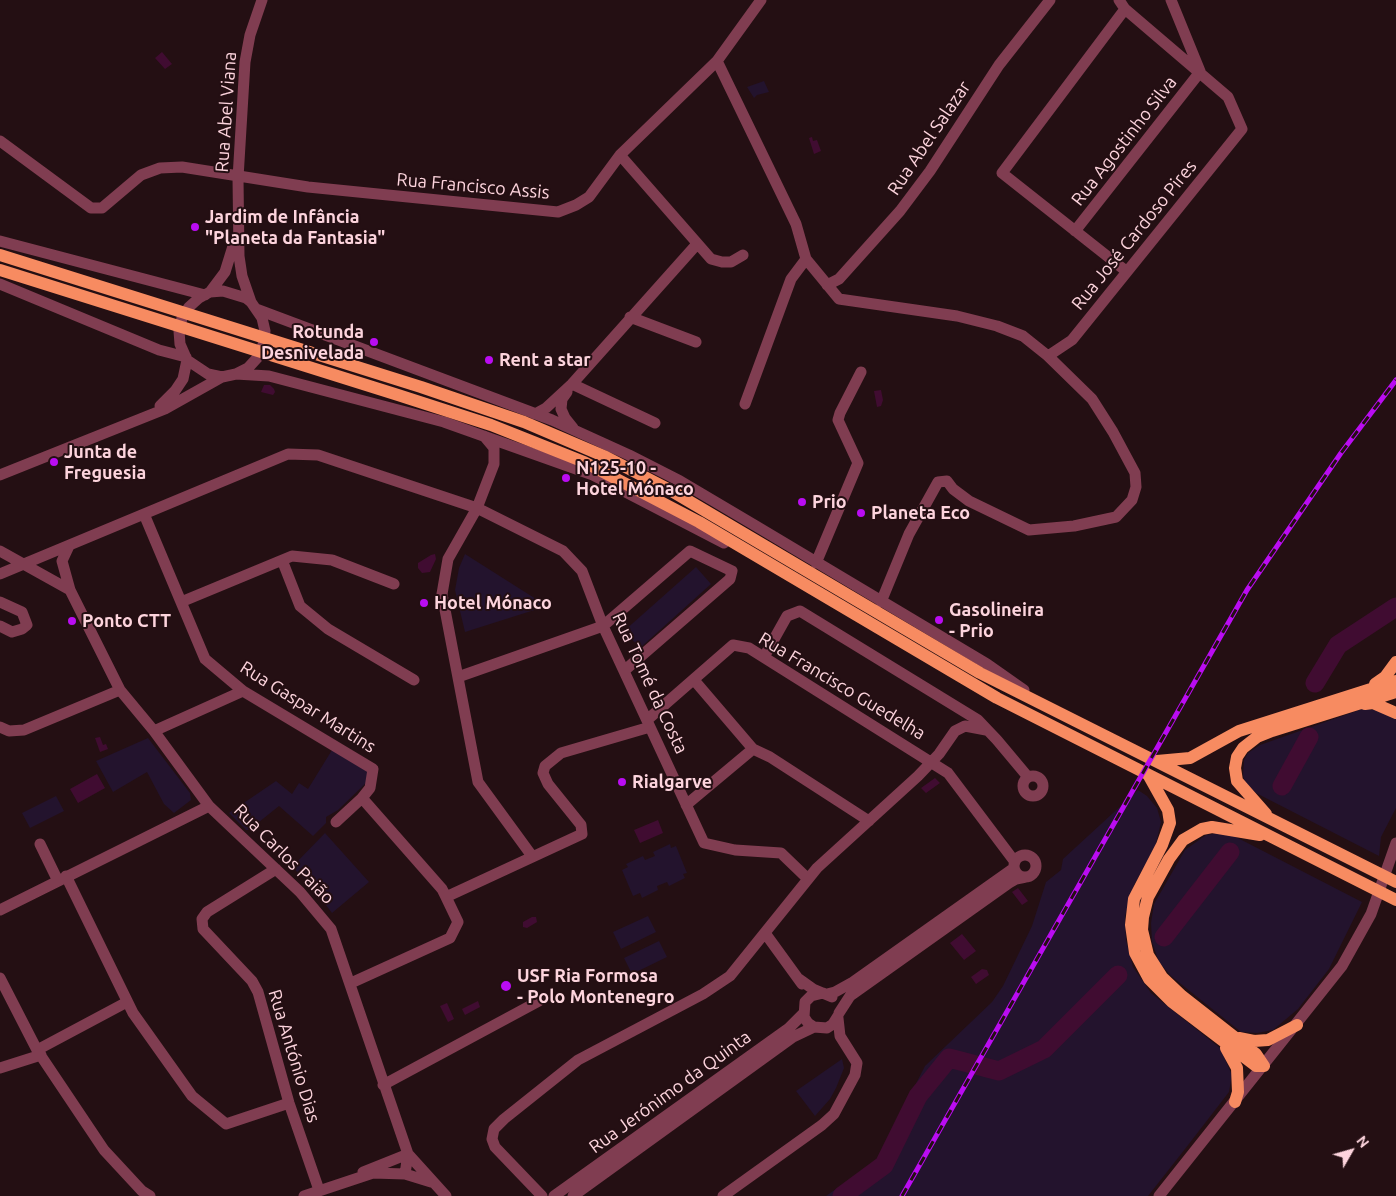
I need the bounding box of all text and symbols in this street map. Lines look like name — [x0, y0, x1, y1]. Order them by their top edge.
street label: Rua Abel Viana — [211, 51, 241, 173]
street label: Rua Agostinho Silva — [1067, 72, 1181, 210]
street label: Rua Abel Salazar — [883, 77, 975, 199]
street label: Rua José Cardoso Pires — [1067, 156, 1201, 314]
street label: Rua Francisco Assis — [396, 169, 550, 203]
place label: Jardim de Infância "Planeta da Fantasia" — [205, 206, 385, 248]
marker: Jardim de Infância "Planeta da Fantasia" — [189, 221, 201, 233]
place label: Rotunda Desnivelada — [261, 321, 364, 364]
marker: Rotunda Desnivelada — [368, 336, 380, 348]
place label: Rent a star — [499, 349, 591, 371]
marker: Rent a star — [483, 354, 495, 366]
place label: Junta de Freguesia — [64, 441, 146, 484]
marker: Junta de Freguesia — [48, 456, 60, 468]
place label: N125-10 - Hotel Mónaco — [576, 457, 694, 499]
marker: N125-10 - Hotel Mónaco — [560, 472, 572, 484]
place label: Prio — [812, 491, 847, 513]
marker: Prio — [796, 496, 808, 508]
place label: Planeta Eco — [871, 502, 970, 524]
marker: Planeta Eco — [855, 507, 867, 519]
place label: Hotel Mónaco — [434, 592, 552, 614]
marker: Hotel Mónaco — [418, 597, 430, 609]
place label: Gasolineira - Prio — [949, 599, 1044, 642]
street label: Rua Tomé da Costa — [608, 609, 692, 757]
place label: Ponto CTT — [82, 610, 171, 632]
marker: Gasolineira - Prio — [933, 614, 945, 626]
marker: Ponto CTT — [66, 615, 78, 627]
street label: Rua Francisco Guedelha — [755, 628, 929, 744]
street label: Rua Gaspar Martins — [236, 657, 380, 757]
place label: Rialgarve — [632, 771, 712, 793]
marker: Rialgarve — [616, 776, 628, 788]
street label: Rua Carlos Paião — [229, 799, 339, 909]
place label: USF Ria Formosa - Polo Montenegro — [517, 965, 675, 1008]
marker: USF Ria Formosa - Polo Montenegro — [499, 979, 513, 993]
street label: Rua António Dias — [264, 987, 324, 1125]
street label: Rua Jerónimo da Quinta — [585, 1026, 755, 1158]
north arrow — [1326, 1126, 1376, 1176]
text: N — [1353, 1133, 1372, 1151]

